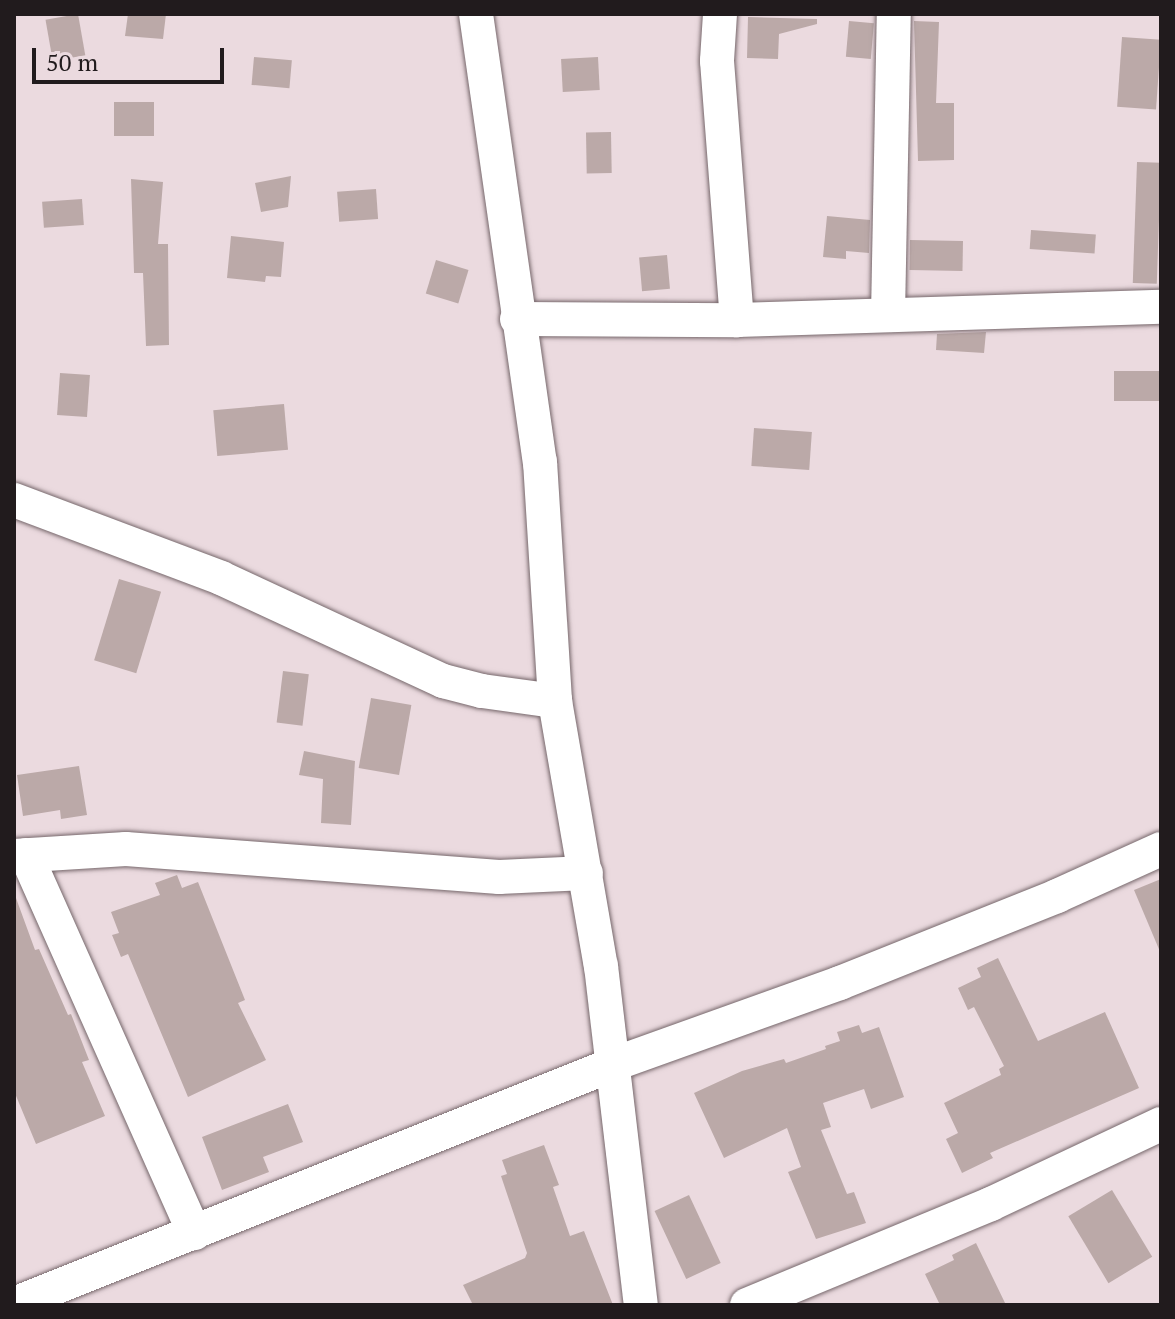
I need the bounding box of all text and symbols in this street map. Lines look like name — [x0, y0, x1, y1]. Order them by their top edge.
scale bar — [36, 32, 228, 82]
text: 50 m — [46, 46, 98, 78]

